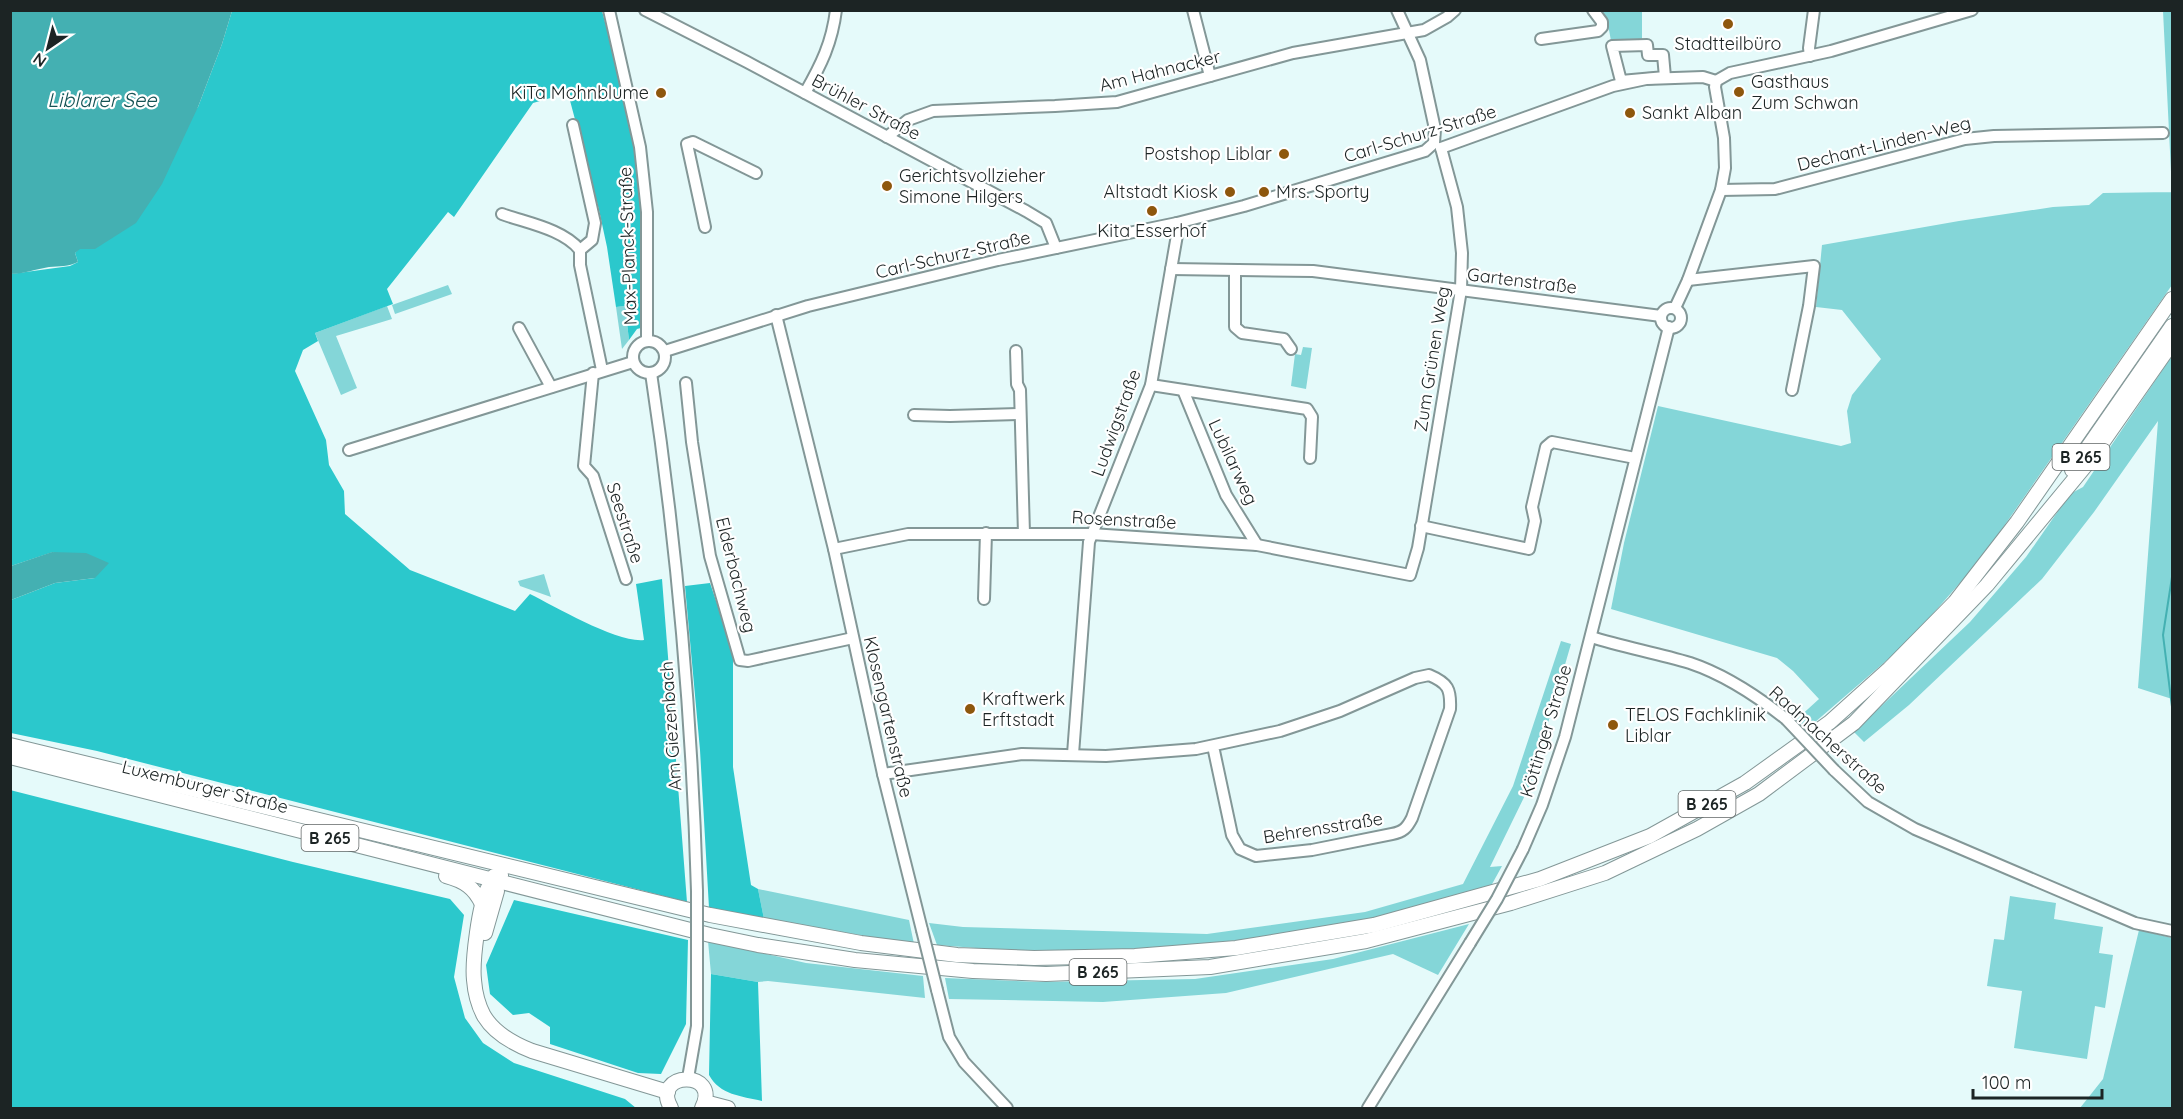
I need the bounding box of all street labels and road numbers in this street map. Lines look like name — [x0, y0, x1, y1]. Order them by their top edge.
street label: Am Hahnacker — [1097, 44, 1223, 97]
street label: Brühler Straße — [808, 68, 925, 145]
street label: Carl-Schurz-Straße — [1341, 99, 1499, 168]
street label: Dechant-Linden-Weg — [1795, 111, 1973, 176]
street label: Max-Planck-Straße — [613, 166, 642, 326]
street label: Carl-Schurz-Straße — [873, 226, 1033, 284]
street label: Gartenstraße — [1466, 262, 1578, 299]
street label: Zum Grünen Weg — [1409, 284, 1454, 433]
street label: Ludwigstraße — [1085, 366, 1146, 480]
street label: Lubilarweg — [1204, 415, 1263, 508]
road number: B 265 — [2052, 444, 2110, 470]
street label: Seestraße — [602, 479, 649, 566]
street label: Rosenstraße — [1071, 505, 1177, 534]
street label: Elderbachweg — [711, 515, 762, 635]
street label: Klosengartenstraße — [859, 634, 918, 800]
street label: Am Giezenbach — [654, 660, 687, 792]
street label: Köttinger Straße — [1514, 662, 1577, 800]
street label: Radmacherstraße — [1764, 681, 1892, 799]
street label: Luxemburger Straße — [120, 755, 291, 818]
road number: B 265 — [1678, 791, 1736, 817]
street label: Behrensstraße — [1261, 807, 1384, 848]
road number: B 265 — [302, 825, 358, 851]
road number: B 265 — [1070, 959, 1126, 985]

